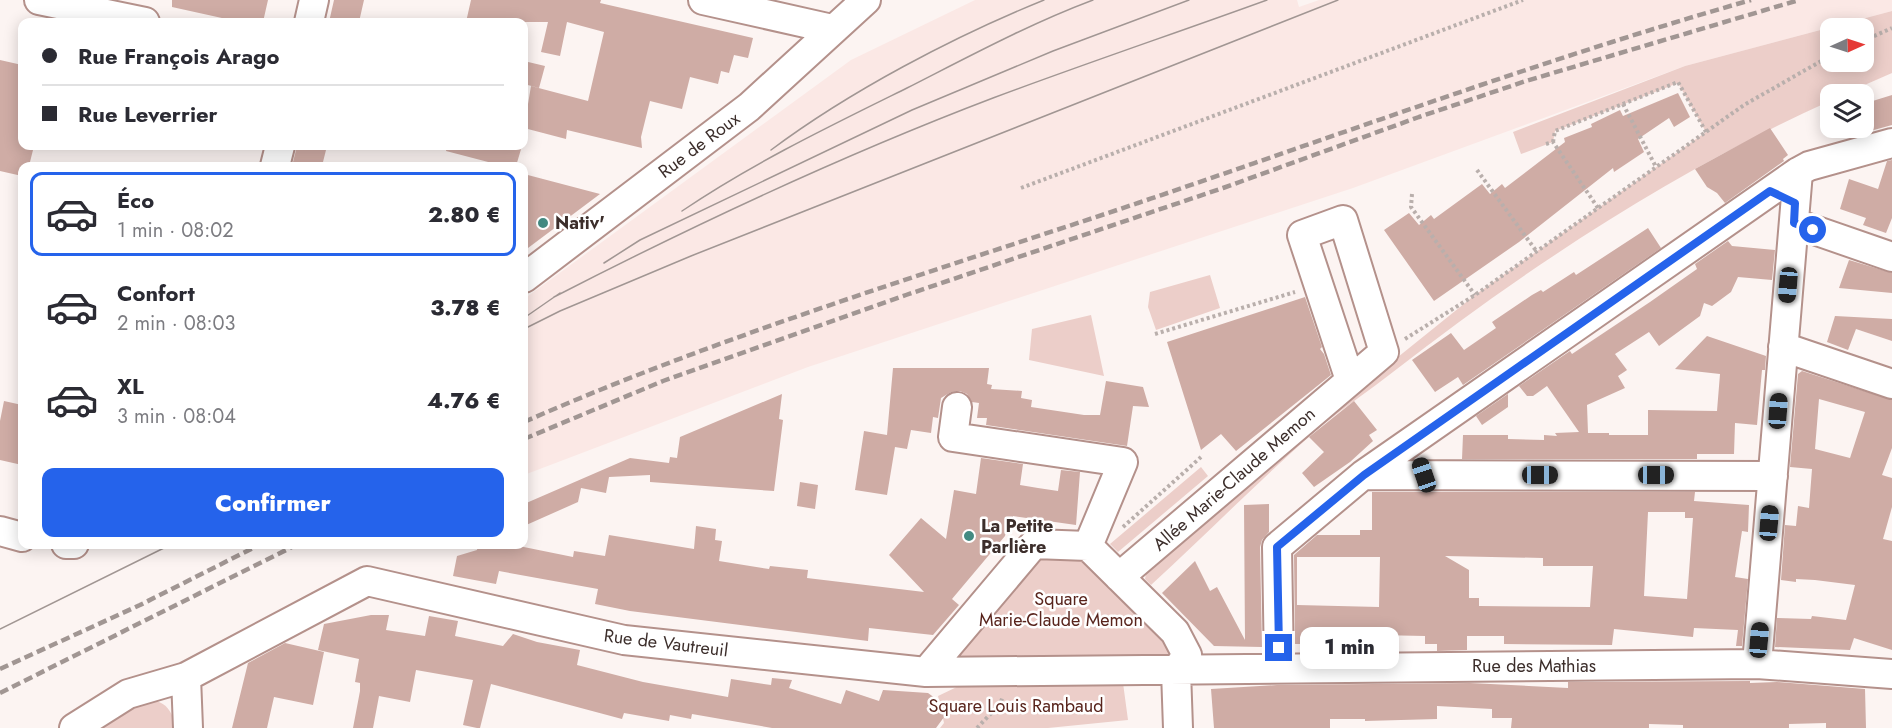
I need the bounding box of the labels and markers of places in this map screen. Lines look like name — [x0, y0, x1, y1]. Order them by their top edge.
place label: Nativ' — [555, 210, 605, 236]
marker: Nativ' — [536, 216, 550, 230]
place label: La Petite Parlière — [981, 513, 1053, 560]
marker: La Petite Parlière — [962, 529, 976, 543]

